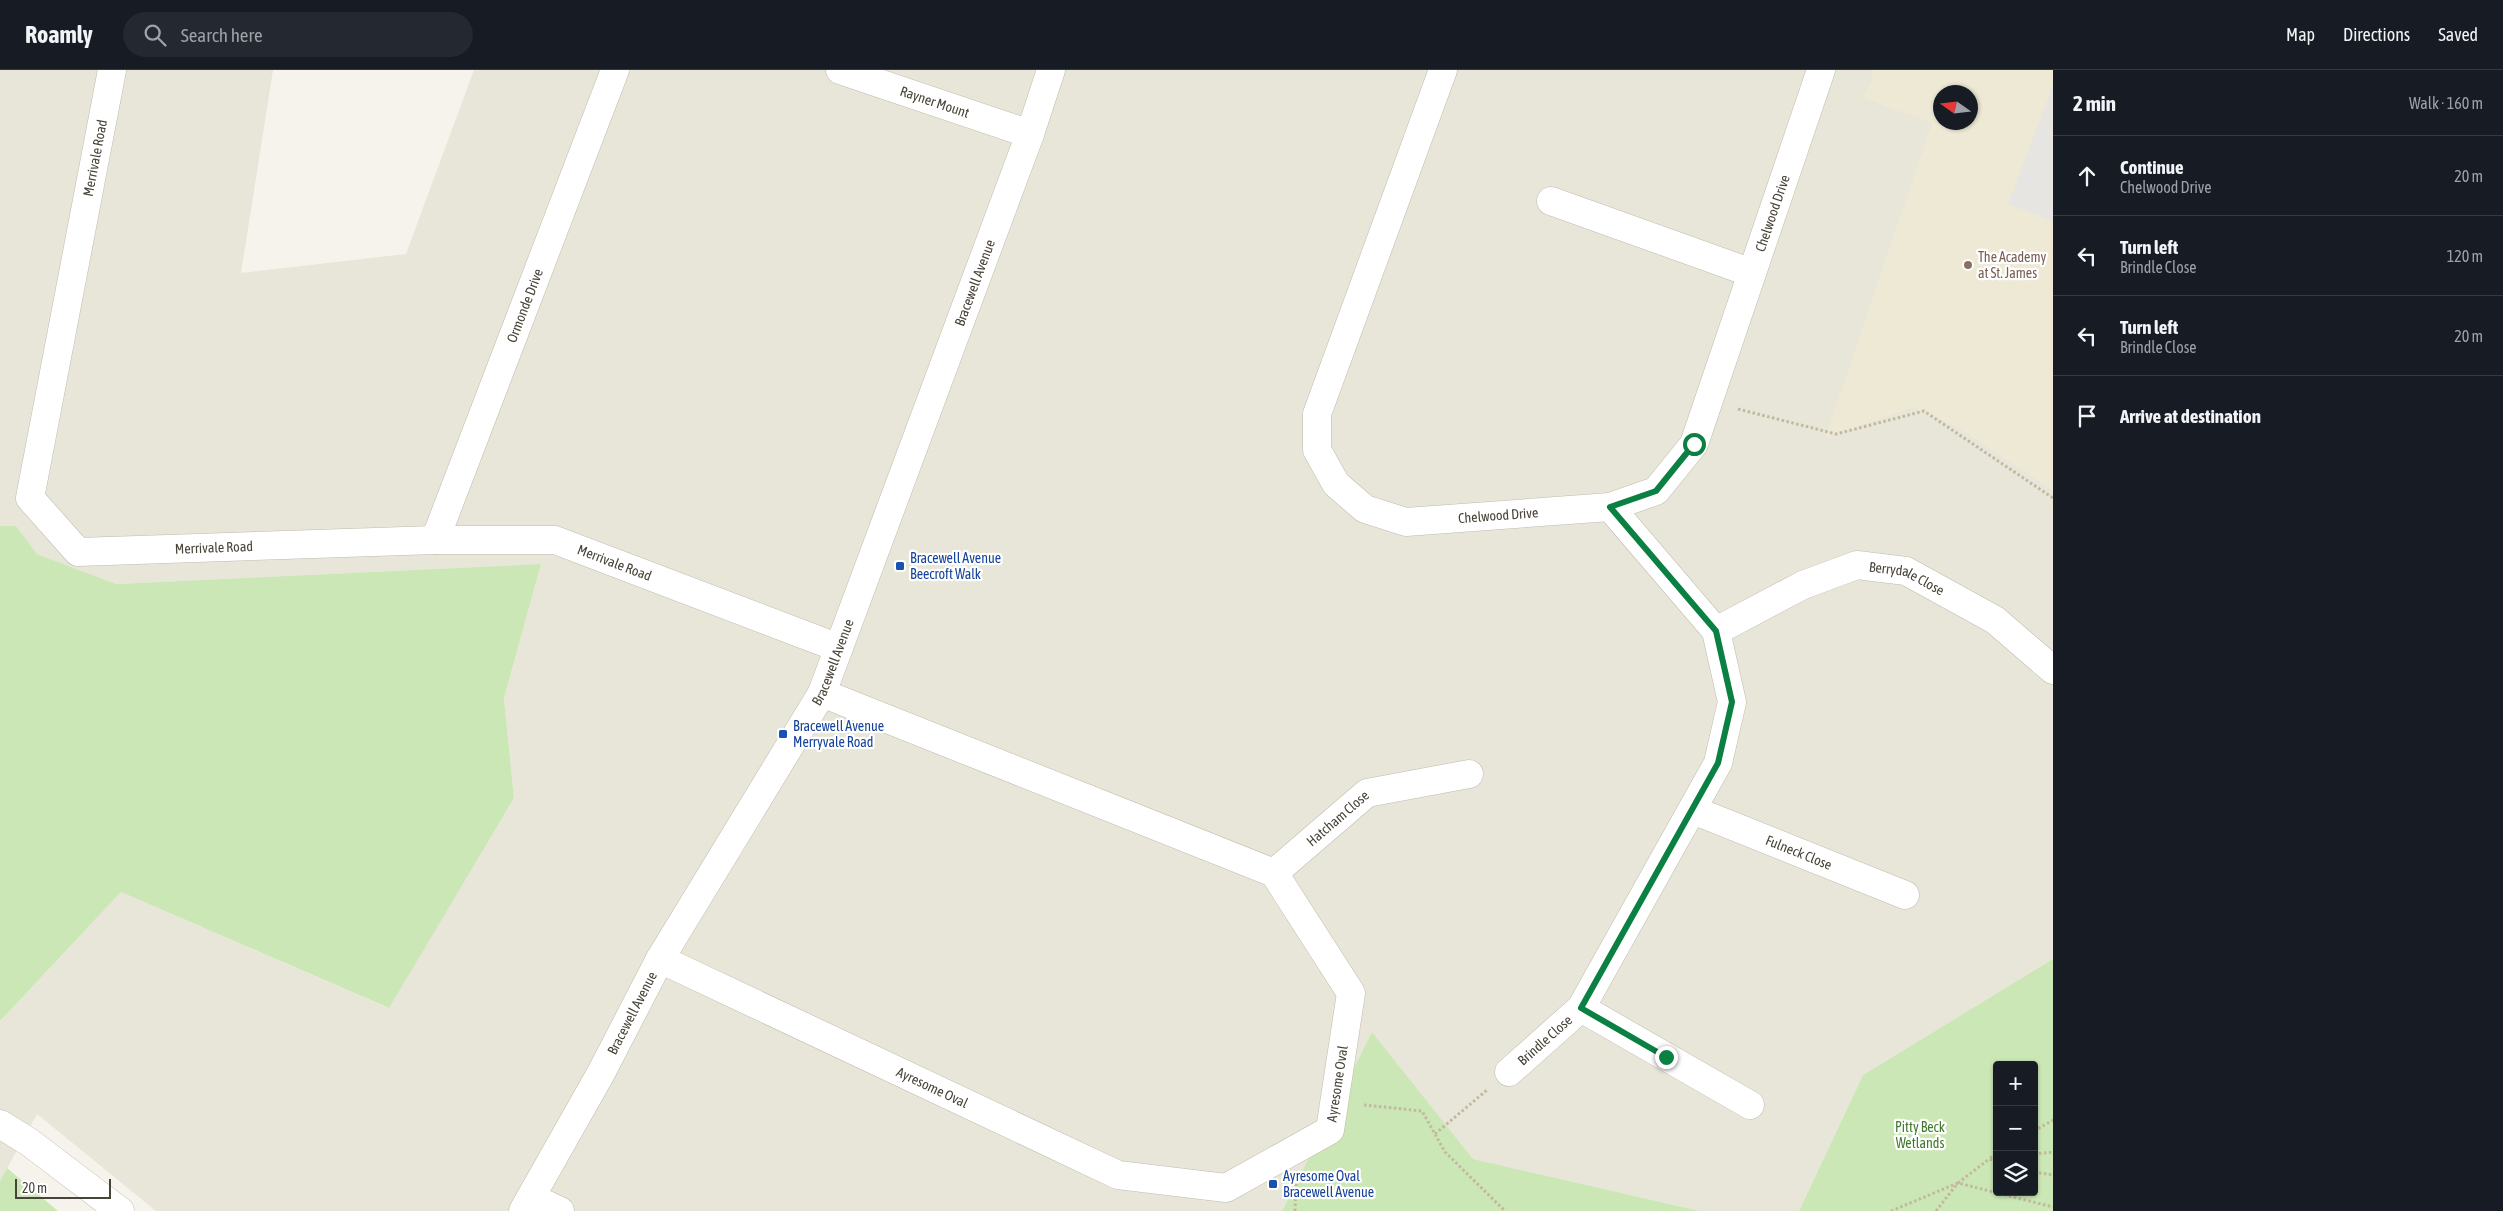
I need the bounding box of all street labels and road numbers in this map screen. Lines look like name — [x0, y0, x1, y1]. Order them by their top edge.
street label: Rayner Mount — [898, 83, 971, 121]
street label: Merrivale Road — [80, 118, 110, 198]
street label: Chelwood Drive — [1752, 173, 1793, 254]
street label: Bracewell Avenue — [951, 237, 998, 328]
street label: Ormonde Drive — [503, 266, 546, 345]
street label: Chelwood Drive — [1458, 504, 1539, 526]
street label: Merrivale Road — [175, 538, 253, 557]
street label: Merrivale Road — [575, 541, 654, 584]
street label: Berrydale Close — [1868, 559, 1947, 599]
street label: Bracewell Avenue — [808, 617, 857, 708]
street label: Hatcham Close — [1303, 787, 1372, 849]
street label: Fulneck Close — [1763, 832, 1834, 873]
street label: Bracewell Avenue — [604, 969, 660, 1057]
street label: Brindle Close — [1514, 1012, 1575, 1068]
street label: Ayresome Oval — [1323, 1044, 1351, 1123]
street label: Ayresome Oval — [894, 1064, 971, 1111]

